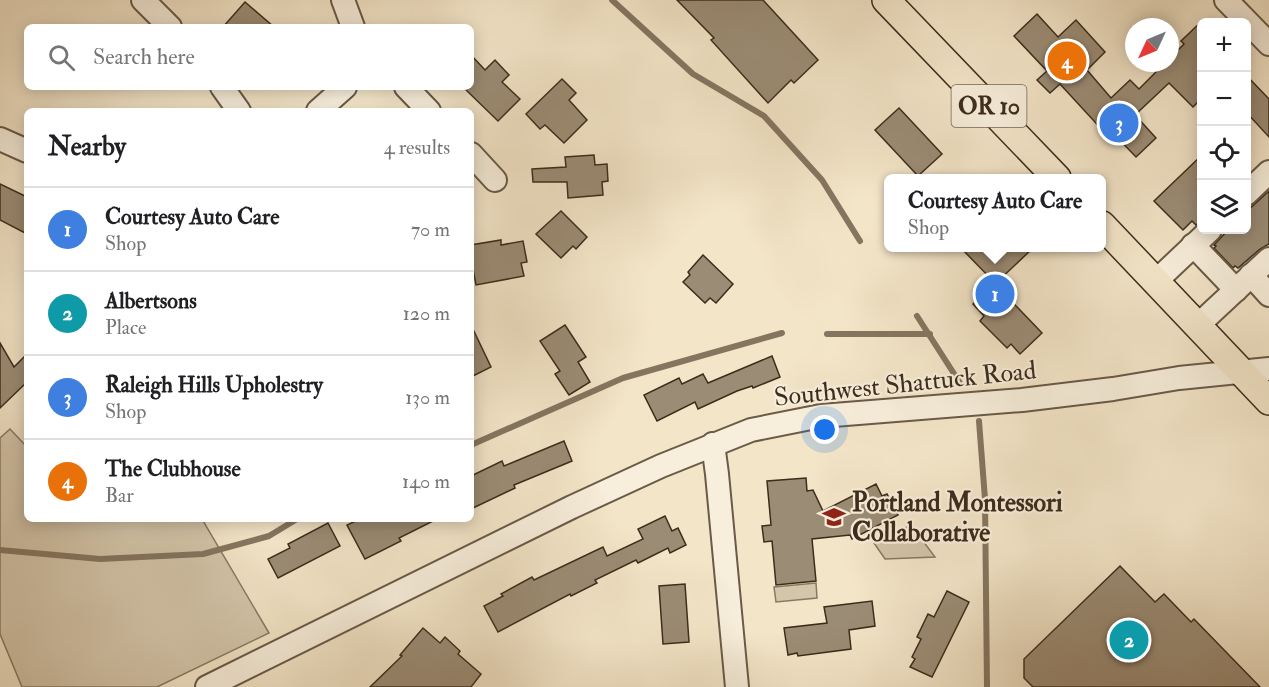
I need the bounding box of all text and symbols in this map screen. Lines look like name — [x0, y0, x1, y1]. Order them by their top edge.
north arrow — [1125, 18, 1179, 72]
map controls — [1197, 18, 1251, 234]
button: + — [1197, 18, 1251, 72]
search box — [24, 24, 474, 90]
pin: 4 — [1048, 38, 1086, 84]
icon: search — [45, 41, 78, 74]
text: Search here — [93, 43, 195, 71]
button: − — [1197, 72, 1251, 126]
road number: OR 10 — [952, 85, 1026, 127]
pin: 3 — [1100, 100, 1138, 146]
button: locate — [1197, 126, 1251, 180]
text: Nearby — [48, 131, 126, 163]
text: 4 results — [384, 135, 450, 160]
popup — [884, 174, 1106, 252]
button: layers — [1197, 180, 1251, 234]
text: Courtesy Auto Care — [908, 187, 1082, 215]
text: Courtesy Auto Care — [105, 203, 279, 231]
text: Shop — [908, 215, 949, 240]
text: 1 — [64, 217, 71, 242]
text: 70 m — [411, 217, 450, 242]
text: Shop — [105, 231, 146, 256]
pin: 1 — [976, 272, 1014, 316]
text: Albertsons — [105, 287, 197, 315]
text: 2 — [62, 301, 73, 326]
text: 120 m — [403, 301, 450, 326]
text: Place — [105, 315, 146, 340]
street label: Southwest Shattuck Road — [772, 354, 1038, 414]
text: Raleigh Hills Upholestry — [105, 371, 323, 399]
text: 3 — [64, 385, 71, 410]
text: 130 m — [405, 385, 450, 410]
text: Shop — [105, 399, 146, 424]
your location — [810, 415, 839, 444]
text: The Clubhouse — [105, 455, 241, 483]
text: 4 — [62, 469, 73, 494]
text: 140 m — [402, 469, 450, 494]
text: Bar — [105, 483, 134, 508]
place label: Portland Montessori Collaborative — [852, 487, 1063, 549]
school or university icon: Portland Montessori Collaborative — [821, 504, 847, 530]
pin: 2 — [1110, 618, 1148, 662]

